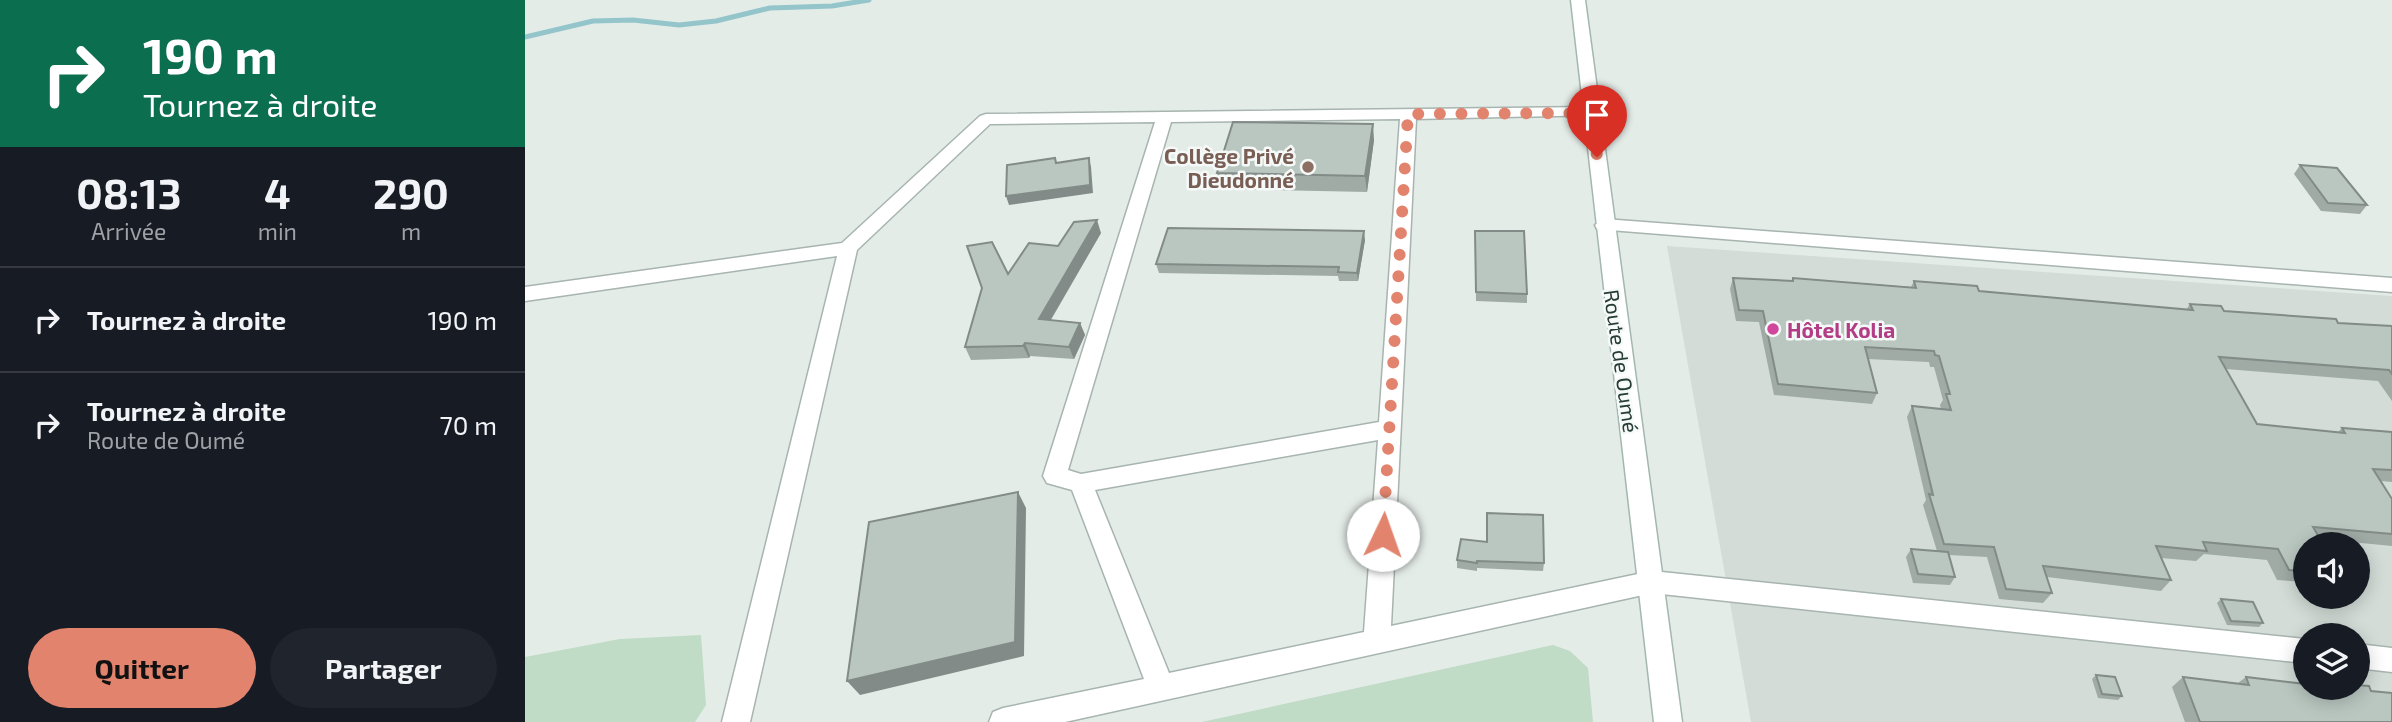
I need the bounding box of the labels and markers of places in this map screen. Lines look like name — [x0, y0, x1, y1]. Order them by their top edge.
pin — [1567, 85, 1627, 157]
place label: Collège Privé Dieudonné — [1164, 143, 1294, 192]
marker: Collège Privé Dieudonné — [1300, 159, 1316, 175]
place label: Hôtel Kolia — [1787, 317, 1895, 342]
marker: Hôtel Kolia — [1765, 321, 1781, 337]

